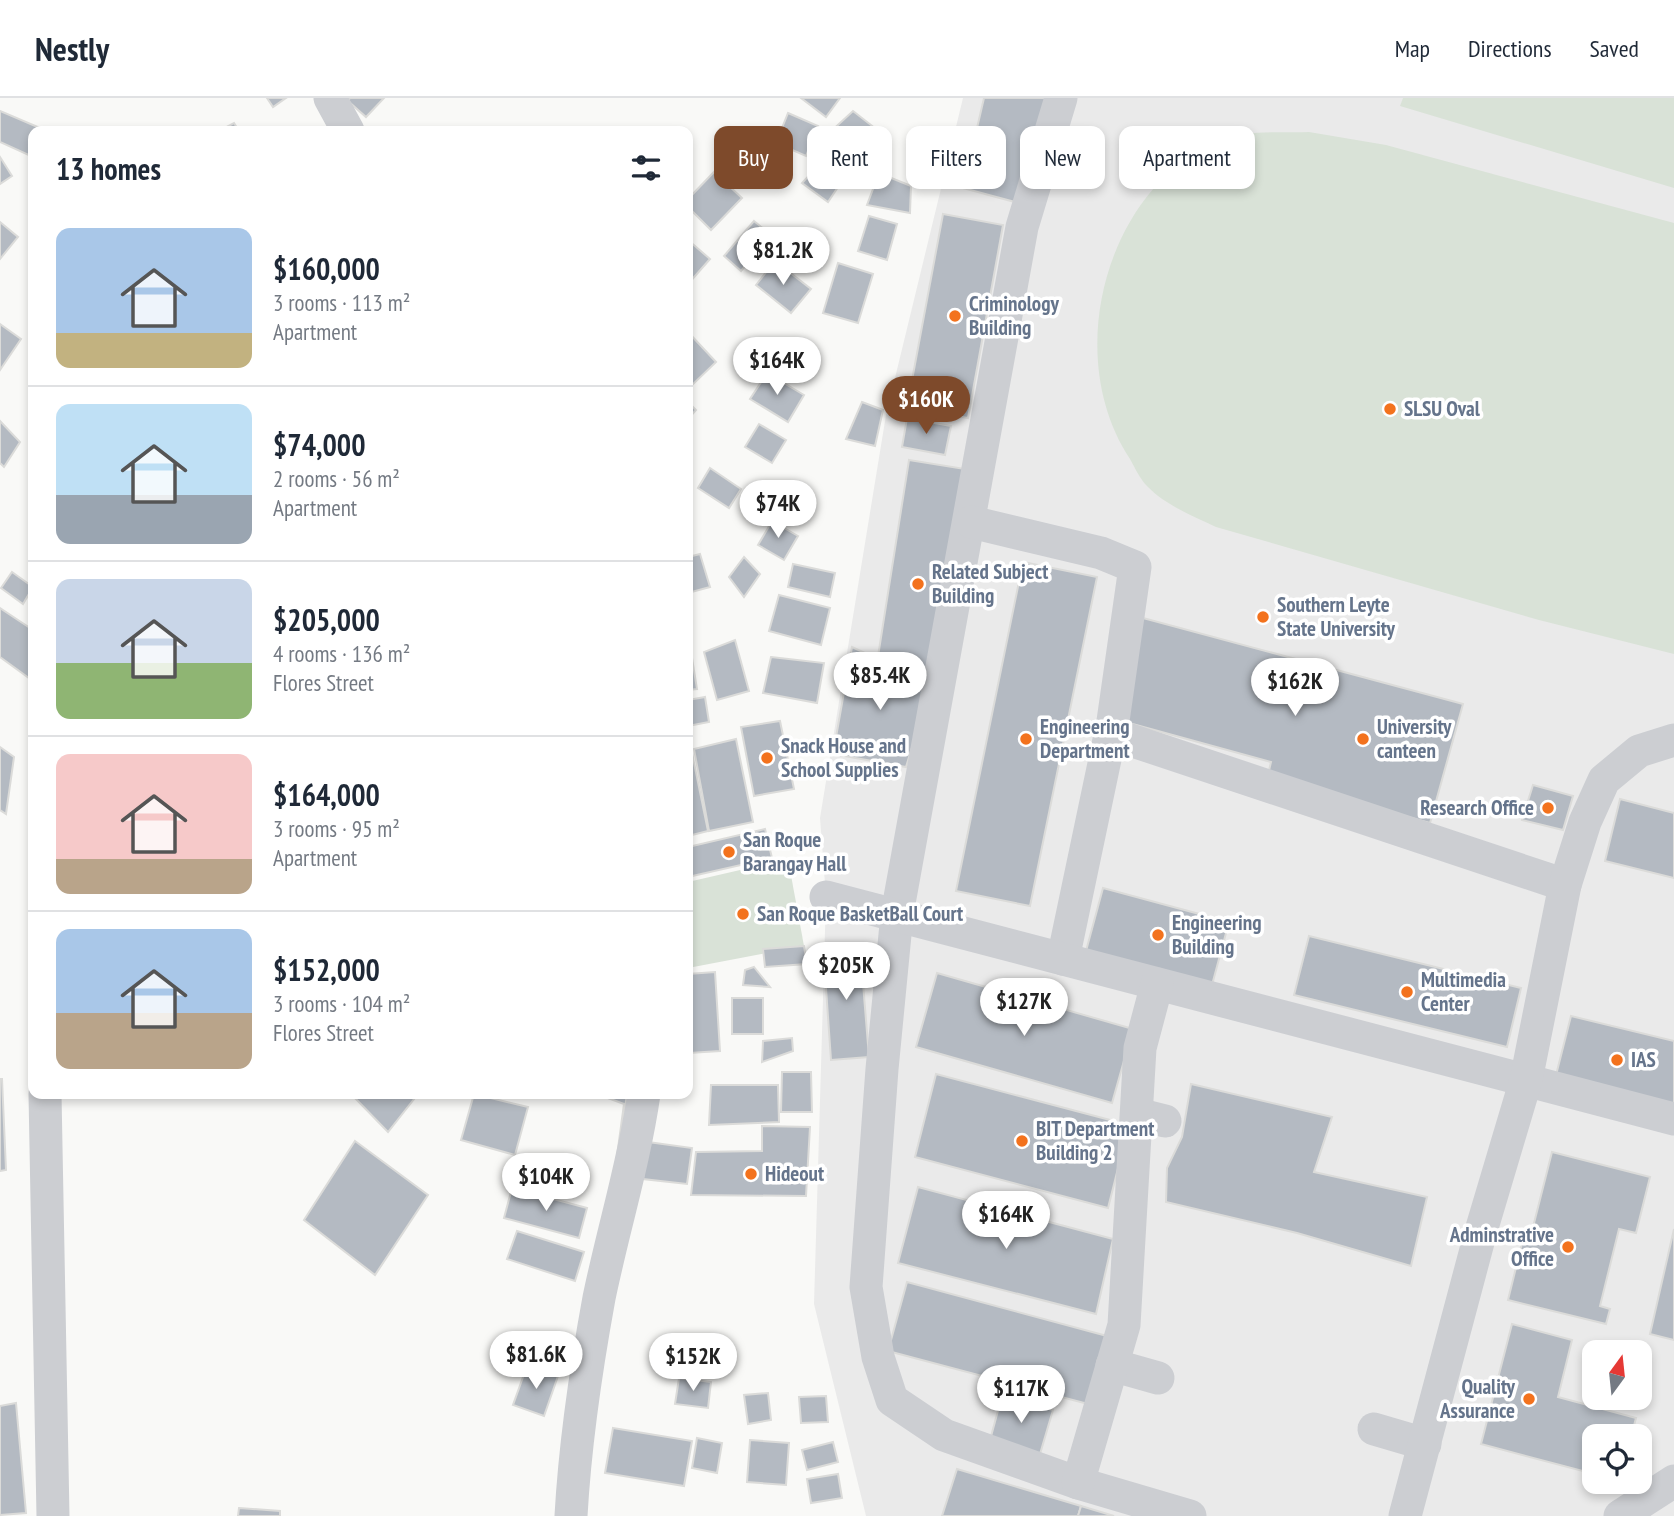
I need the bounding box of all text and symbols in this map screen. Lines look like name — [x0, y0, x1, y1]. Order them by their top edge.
text: Nestly — [35, 27, 109, 70]
text: Map — [1395, 33, 1430, 64]
text: Directions — [1468, 33, 1552, 64]
text: Saved — [1590, 33, 1639, 64]
chip: Buy — [714, 126, 793, 189]
chip: Rent — [807, 126, 892, 189]
chip: Filters — [906, 126, 1006, 189]
chip: New — [1020, 126, 1105, 189]
chip: Apartment — [1119, 126, 1255, 189]
text: 13 homes — [56, 149, 161, 188]
icon: filters — [627, 149, 665, 187]
pin: $81.2K — [726, 228, 840, 287]
text: $81.2K — [753, 235, 813, 264]
text: $160,000 — [273, 249, 380, 288]
icon: home — [112, 256, 196, 340]
text: 3 rooms · 113 m² — [273, 288, 410, 317]
place label: Criminology Building — [969, 290, 1059, 341]
marker: Criminology Building — [947, 308, 963, 324]
text: Apartment — [273, 317, 357, 346]
pin: $164K — [728, 338, 826, 397]
text: $164K — [749, 345, 805, 374]
pin: $160K — [877, 376, 975, 436]
text: $160K — [898, 384, 954, 413]
place label: SLSU Oval — [1404, 395, 1481, 422]
marker: SLSU Oval — [1382, 401, 1398, 417]
text: $74,000 — [273, 425, 366, 464]
icon: home — [112, 432, 196, 516]
text: 2 rooms · 56 m² — [273, 464, 400, 493]
pin: $74K — [737, 480, 819, 540]
text: $74K — [756, 488, 800, 517]
text: Apartment — [273, 493, 357, 522]
place label: Related Subject Building — [932, 558, 1048, 609]
marker: Related Subject Building — [910, 576, 926, 592]
place label: Southern Leyte State University — [1277, 591, 1396, 642]
text: $205,000 — [273, 600, 380, 639]
icon: home — [112, 607, 196, 691]
marker: Southern Leyte State University — [1255, 609, 1271, 625]
text: 4 rooms · 136 m² — [273, 639, 410, 668]
pin: $85.4K — [823, 652, 937, 712]
pin: $162K — [1246, 658, 1344, 718]
text: $85.4K — [850, 660, 910, 689]
text: $162K — [1267, 666, 1323, 695]
text: Flores Street — [273, 668, 374, 697]
place label: Engineering Department — [1040, 713, 1130, 764]
place label: University canteen — [1377, 713, 1452, 764]
marker: Engineering Department — [1018, 731, 1034, 747]
marker: University canteen — [1355, 731, 1371, 747]
place label: Snack House and School Supplies — [781, 732, 906, 783]
marker: Snack House and School Supplies — [759, 750, 775, 766]
text: $164,000 — [273, 775, 380, 814]
icon: home — [112, 782, 196, 866]
place label: Research Office — [1420, 794, 1534, 821]
marker: Research Office — [1540, 800, 1556, 816]
text: 3 rooms · 95 m² — [273, 814, 400, 843]
place label: San Roque Barangay Hall — [743, 826, 847, 877]
text: Apartment — [273, 843, 357, 872]
marker: San Roque Barangay Hall — [721, 844, 737, 860]
place label: San Roque BasketBall Court — [757, 900, 963, 927]
marker: San Roque BasketBall Court — [735, 906, 751, 922]
place label: Engineering Building — [1172, 909, 1262, 960]
marker: Engineering Building — [1150, 927, 1166, 943]
pin: $205K — [797, 942, 895, 1002]
text: $152,000 — [273, 950, 380, 989]
text: $205K — [818, 950, 874, 979]
icon: home — [112, 957, 196, 1041]
place label: Multimedia Center — [1421, 966, 1506, 1017]
pin: $127K — [975, 978, 1073, 1038]
marker: Multimedia Center — [1399, 984, 1415, 1000]
text: $127K — [996, 986, 1052, 1015]
text: 3 rooms · 104 m² — [273, 989, 410, 1018]
text: Flores Street — [273, 1018, 374, 1047]
place label: IAS — [1631, 1046, 1656, 1073]
marker: IAS — [1609, 1052, 1625, 1068]
place label: BIT Department Building 2 — [1036, 1115, 1154, 1166]
marker: BIT Department Building 2 — [1014, 1133, 1030, 1149]
pin: $104K — [497, 1154, 595, 1213]
place label: Hideout — [765, 1160, 824, 1187]
text: $104K — [518, 1161, 574, 1190]
marker: Hideout — [743, 1166, 759, 1182]
pin: $164K — [957, 1192, 1055, 1251]
text: $164K — [978, 1199, 1034, 1228]
place label: Adminstrative Office — [1449, 1221, 1554, 1272]
marker: Adminstrative Office — [1560, 1239, 1576, 1255]
pin: $81.6K — [479, 1332, 593, 1391]
pin: $152K — [644, 1334, 742, 1393]
text: $81.6K — [506, 1339, 566, 1368]
north arrow — [1582, 1340, 1652, 1410]
map controls — [1582, 1340, 1652, 1494]
text: $152K — [665, 1341, 721, 1370]
pin: $117K — [972, 1366, 1070, 1425]
text: $117K — [993, 1373, 1049, 1402]
place label: Quality Assurance — [1439, 1373, 1516, 1424]
marker: Quality Assurance — [1521, 1391, 1537, 1407]
button: locate — [1582, 1424, 1652, 1494]

